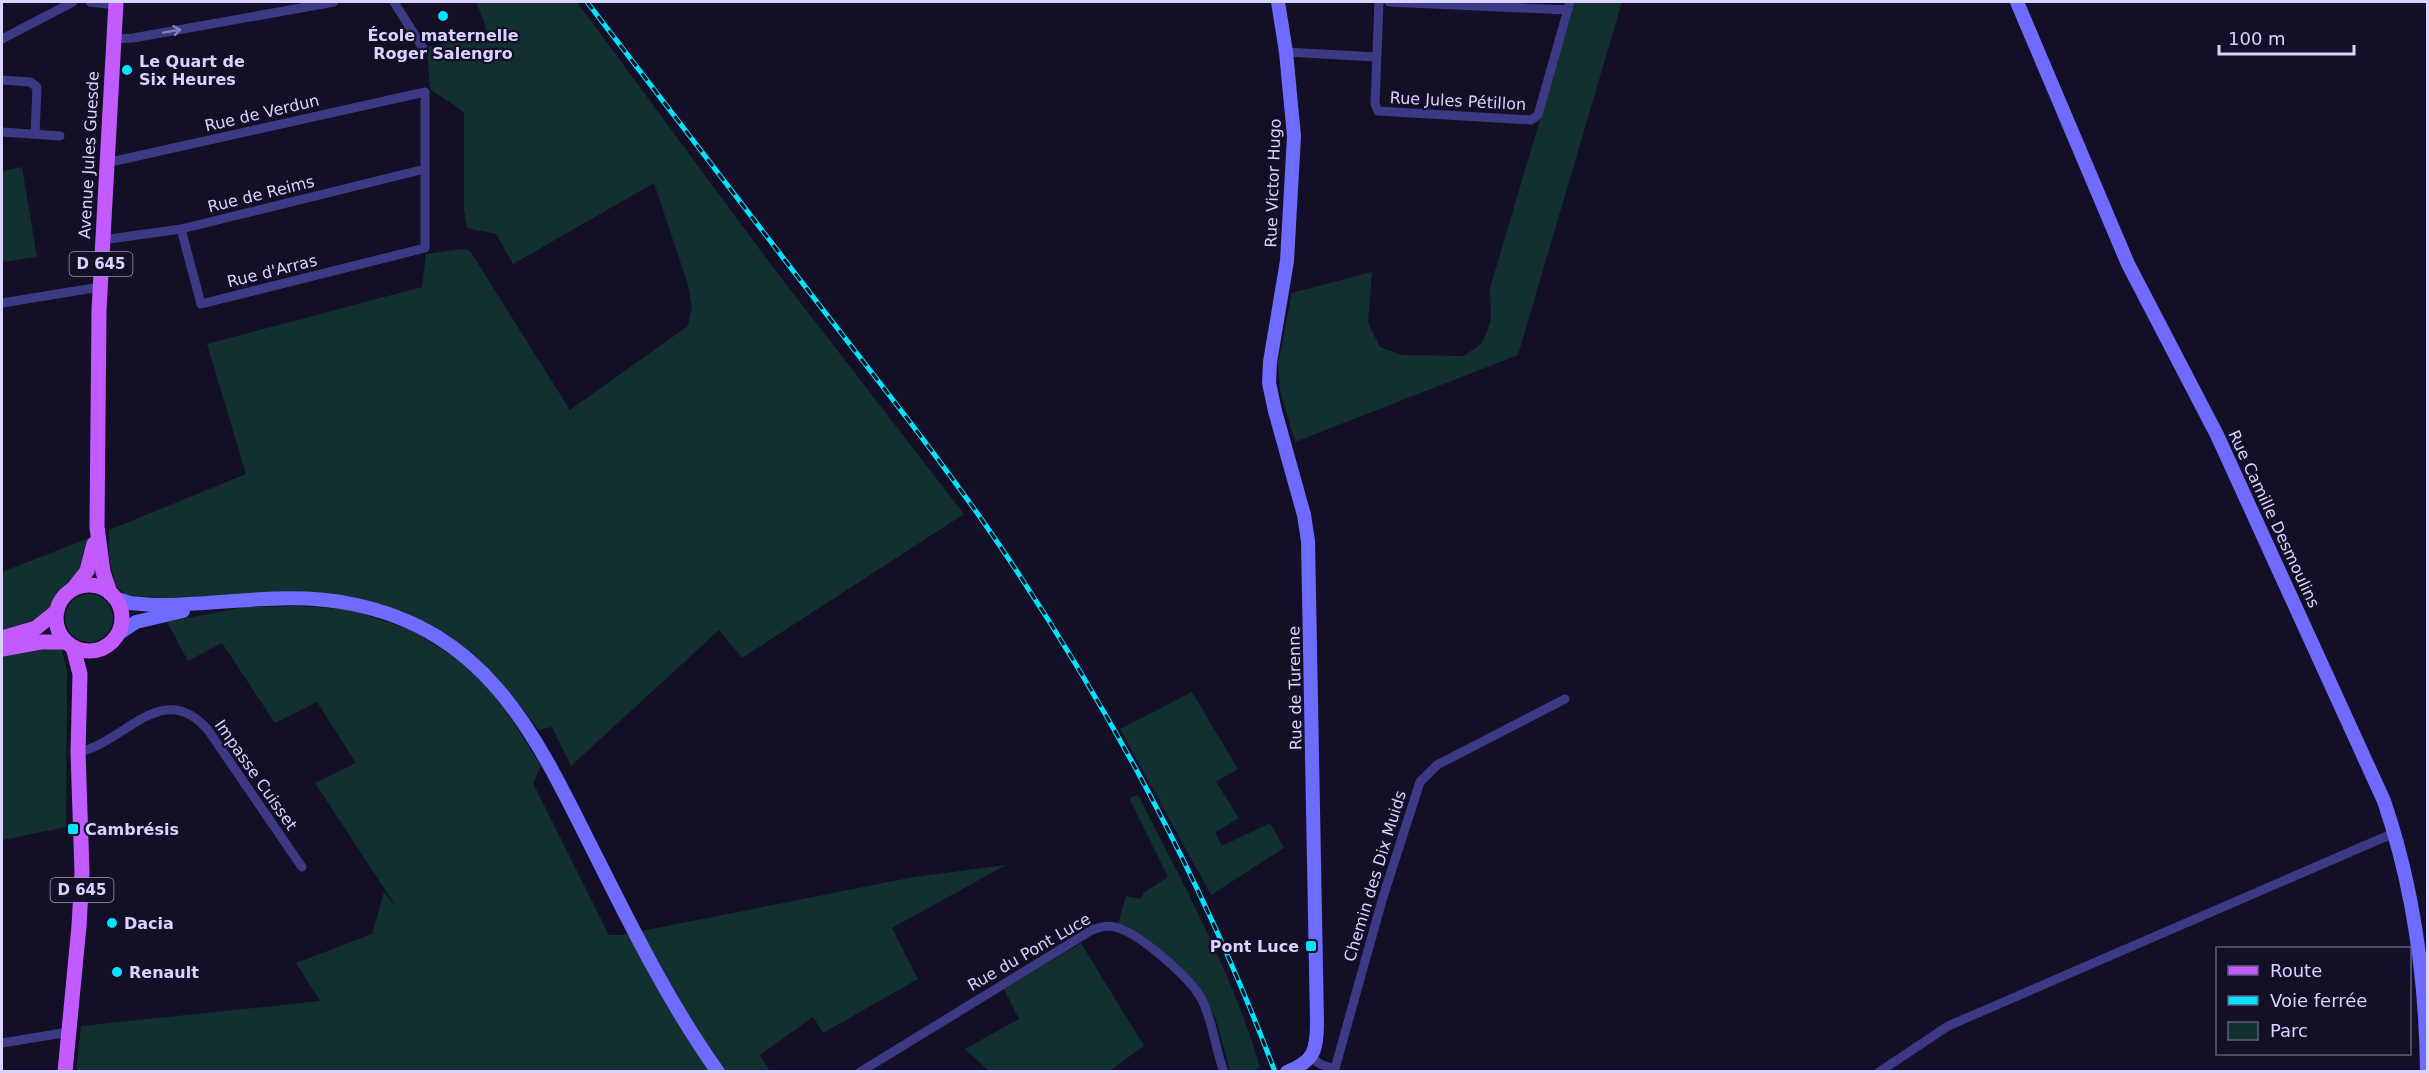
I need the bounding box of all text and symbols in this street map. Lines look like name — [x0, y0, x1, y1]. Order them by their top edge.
marker: École maternelle Roger Salengro — [436, 9, 450, 23]
scale bar — [2219, 18, 2354, 56]
one-way arrow — [161, 26, 181, 37]
place label: École maternelle Roger Salengro — [367, 26, 519, 63]
text: 100 m — [2228, 28, 2286, 49]
place label: Le Quart de Six Heures — [139, 52, 245, 89]
marker: Le Quart de Six Heures — [120, 63, 134, 77]
street label: Avenue Jules Guesde — [75, 71, 103, 239]
street label: Rue Jules Pétillon — [1389, 88, 1527, 114]
street label: Rue de Verdun — [203, 91, 321, 135]
street label: Rue Victor Hugo — [1261, 118, 1285, 248]
street label: Rue de Reims — [206, 172, 316, 216]
street label: Rue d'Arras — [225, 251, 319, 291]
road number: D 645 — [70, 252, 132, 276]
street label: Rue Camille Desmoulins — [2224, 427, 2324, 611]
street label: Rue de Turenne — [1284, 626, 1306, 750]
street label: Impasse Cuisset — [211, 716, 301, 834]
street label: Chemin des Dix Muids — [1340, 788, 1410, 964]
place label: Cambrésis — [85, 820, 179, 839]
marker: Cambrésis — [66, 822, 80, 836]
road number: D 645 — [50, 878, 113, 902]
street label: Rue du Pont Luce — [964, 909, 1094, 995]
place label: Dacia — [124, 914, 174, 933]
marker: Dacia — [105, 916, 119, 930]
place label: Pont Luce — [1210, 937, 1299, 956]
marker: Pont Luce — [1304, 939, 1318, 953]
legend — [2216, 947, 2411, 1055]
text: Route — [2270, 960, 2322, 981]
place label: Renault — [129, 963, 199, 982]
marker: Renault — [110, 965, 124, 979]
text: Voie ferrée — [2270, 990, 2367, 1011]
text: Parc — [2270, 1020, 2308, 1041]

